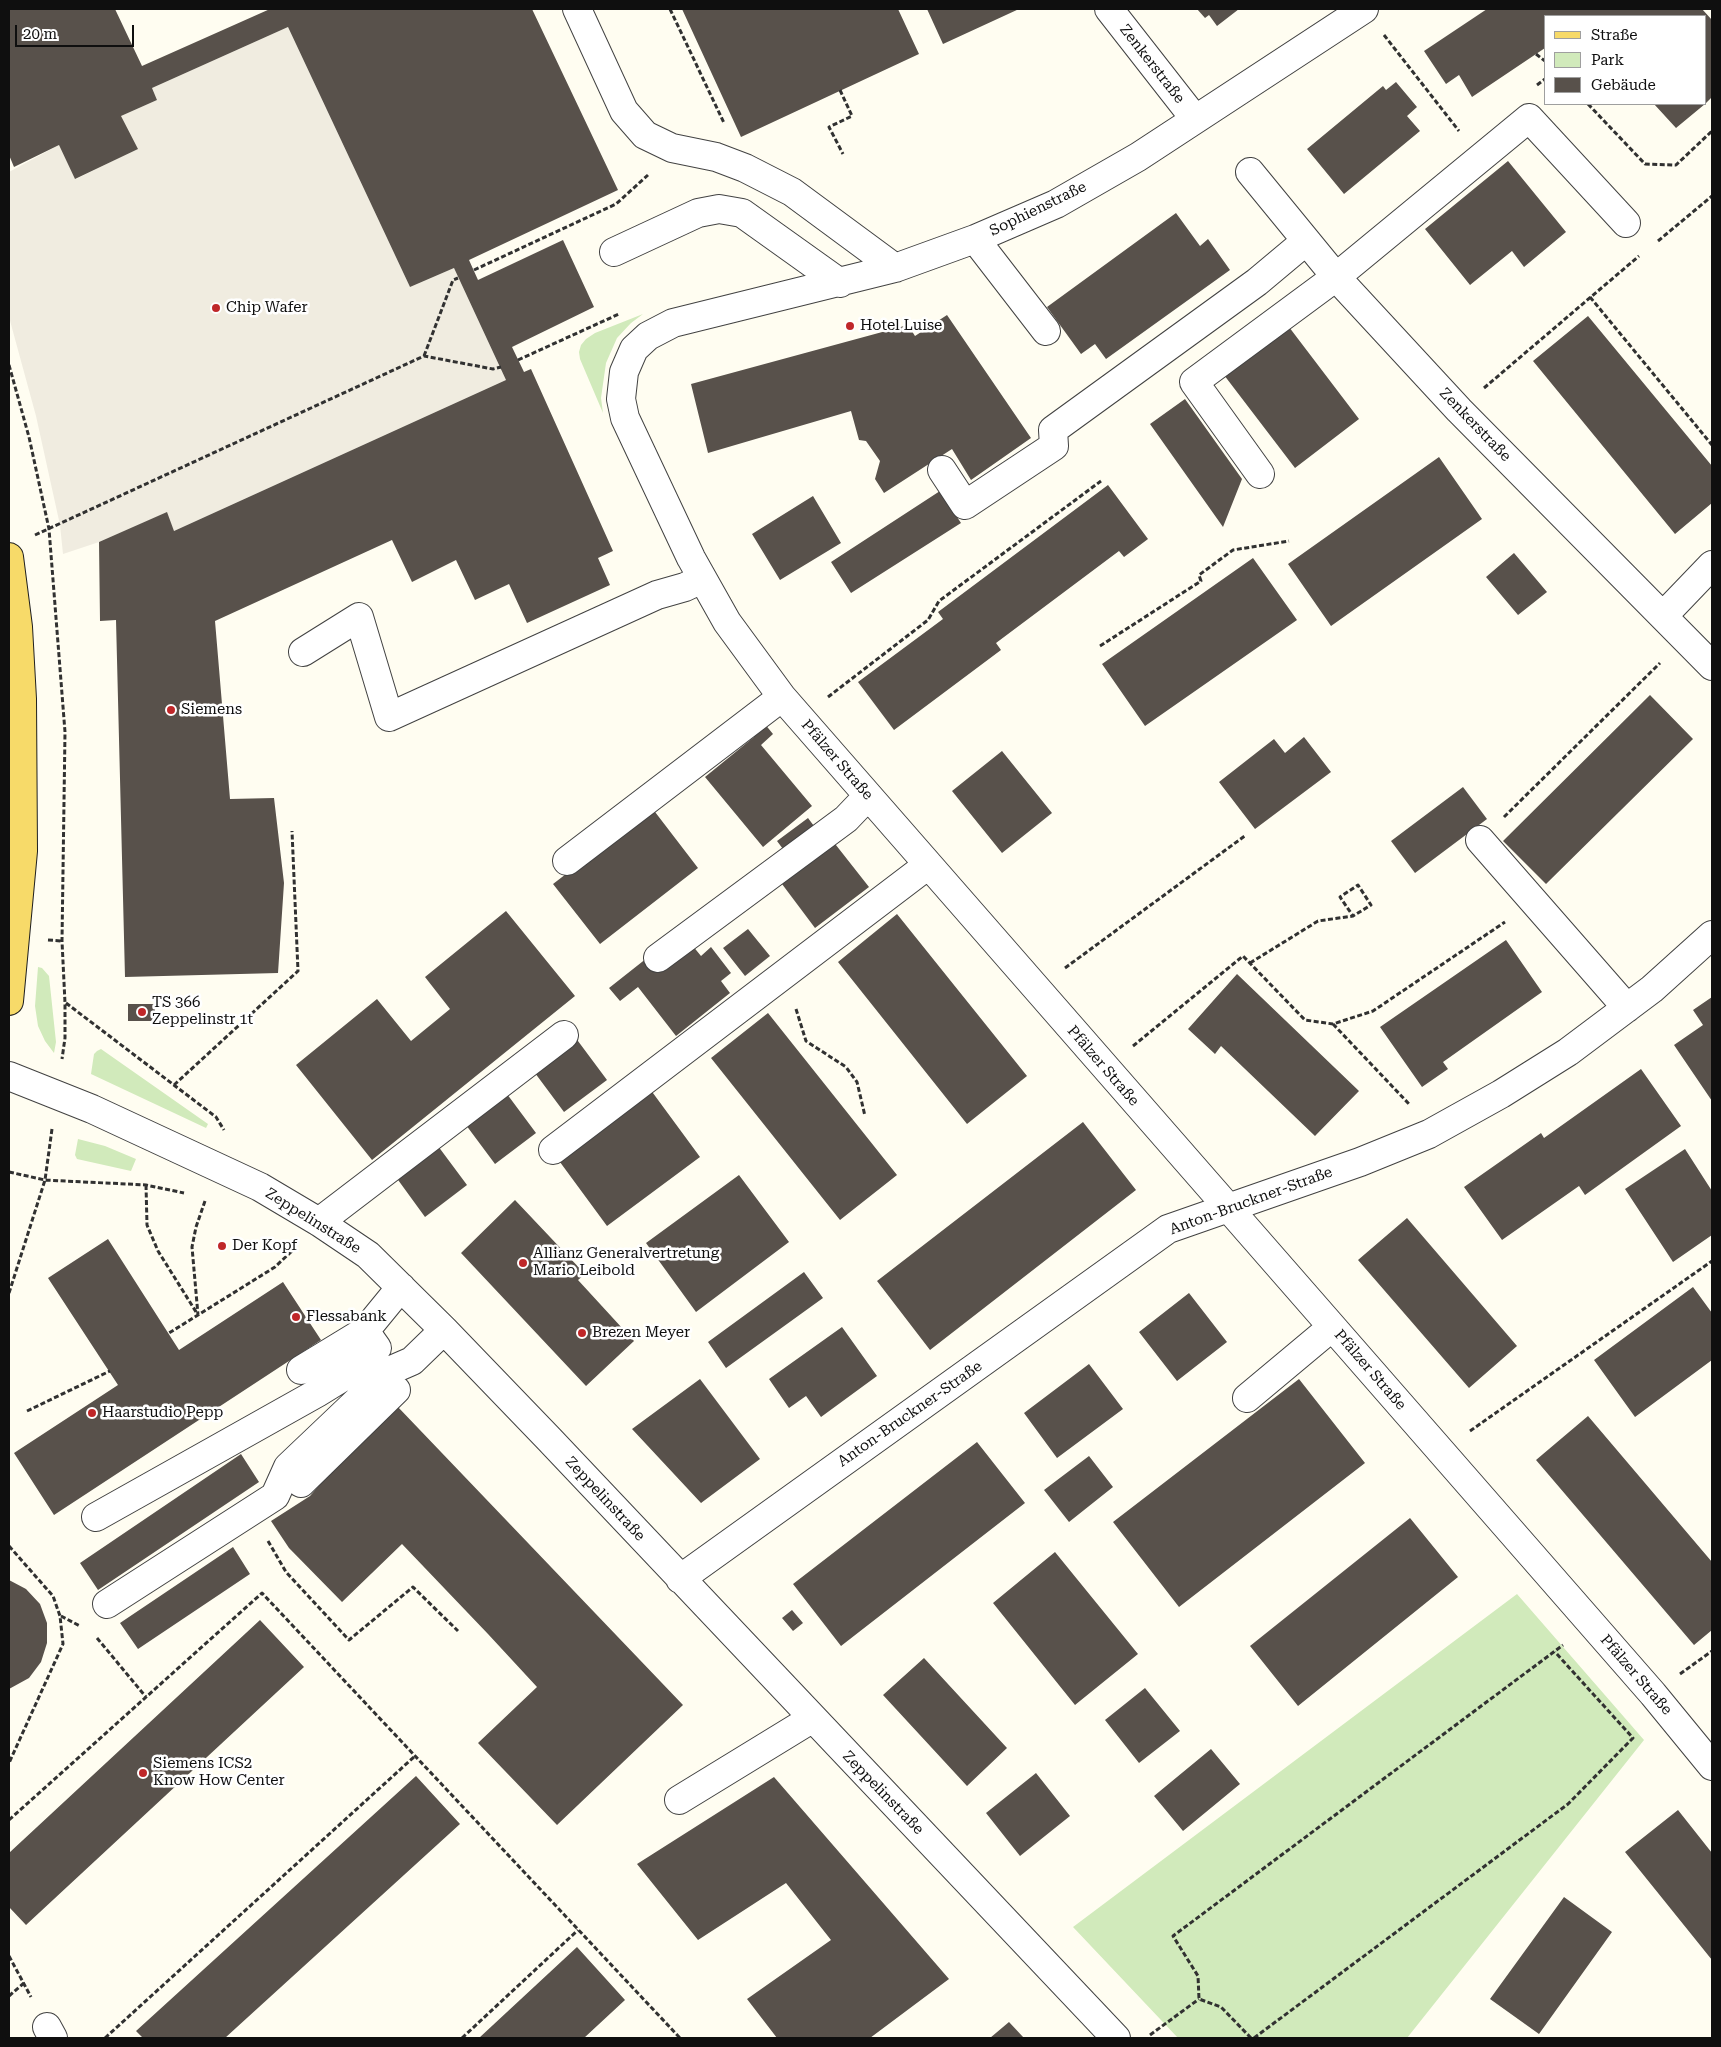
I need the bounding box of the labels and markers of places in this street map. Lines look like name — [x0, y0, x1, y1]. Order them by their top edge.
place label: Chip Wafer — [226, 299, 308, 317]
marker: Chip Wafer — [210, 302, 222, 314]
place label: Hotel Luise — [860, 317, 942, 335]
marker: Hotel Luise — [844, 320, 856, 332]
place label: Siemens — [181, 701, 242, 719]
marker: Siemens — [165, 704, 177, 716]
place label: TS 366 Zeppelinstr 1t — [152, 994, 253, 1029]
marker: TS 366 Zeppelinstr 1t — [136, 1006, 148, 1018]
place label: Der Kopf — [232, 1237, 297, 1255]
marker: Der Kopf — [216, 1240, 228, 1252]
place label: Allianz Generalvertretung Mario Leibold — [533, 1245, 719, 1280]
marker: Allianz Generalvertretung Mario Leibold — [517, 1257, 529, 1269]
place label: Flessabank — [306, 1308, 387, 1326]
marker: Flessabank — [290, 1311, 302, 1323]
place label: Brezen Meyer — [592, 1324, 690, 1342]
marker: Brezen Meyer — [576, 1327, 588, 1339]
place label: Haarstudio Pepp — [102, 1404, 223, 1422]
marker: Haarstudio Pepp — [86, 1407, 98, 1419]
place label: Siemens ICS2 Know How Center — [153, 1755, 285, 1790]
marker: Siemens ICS2 Know How Center — [137, 1767, 149, 1779]

